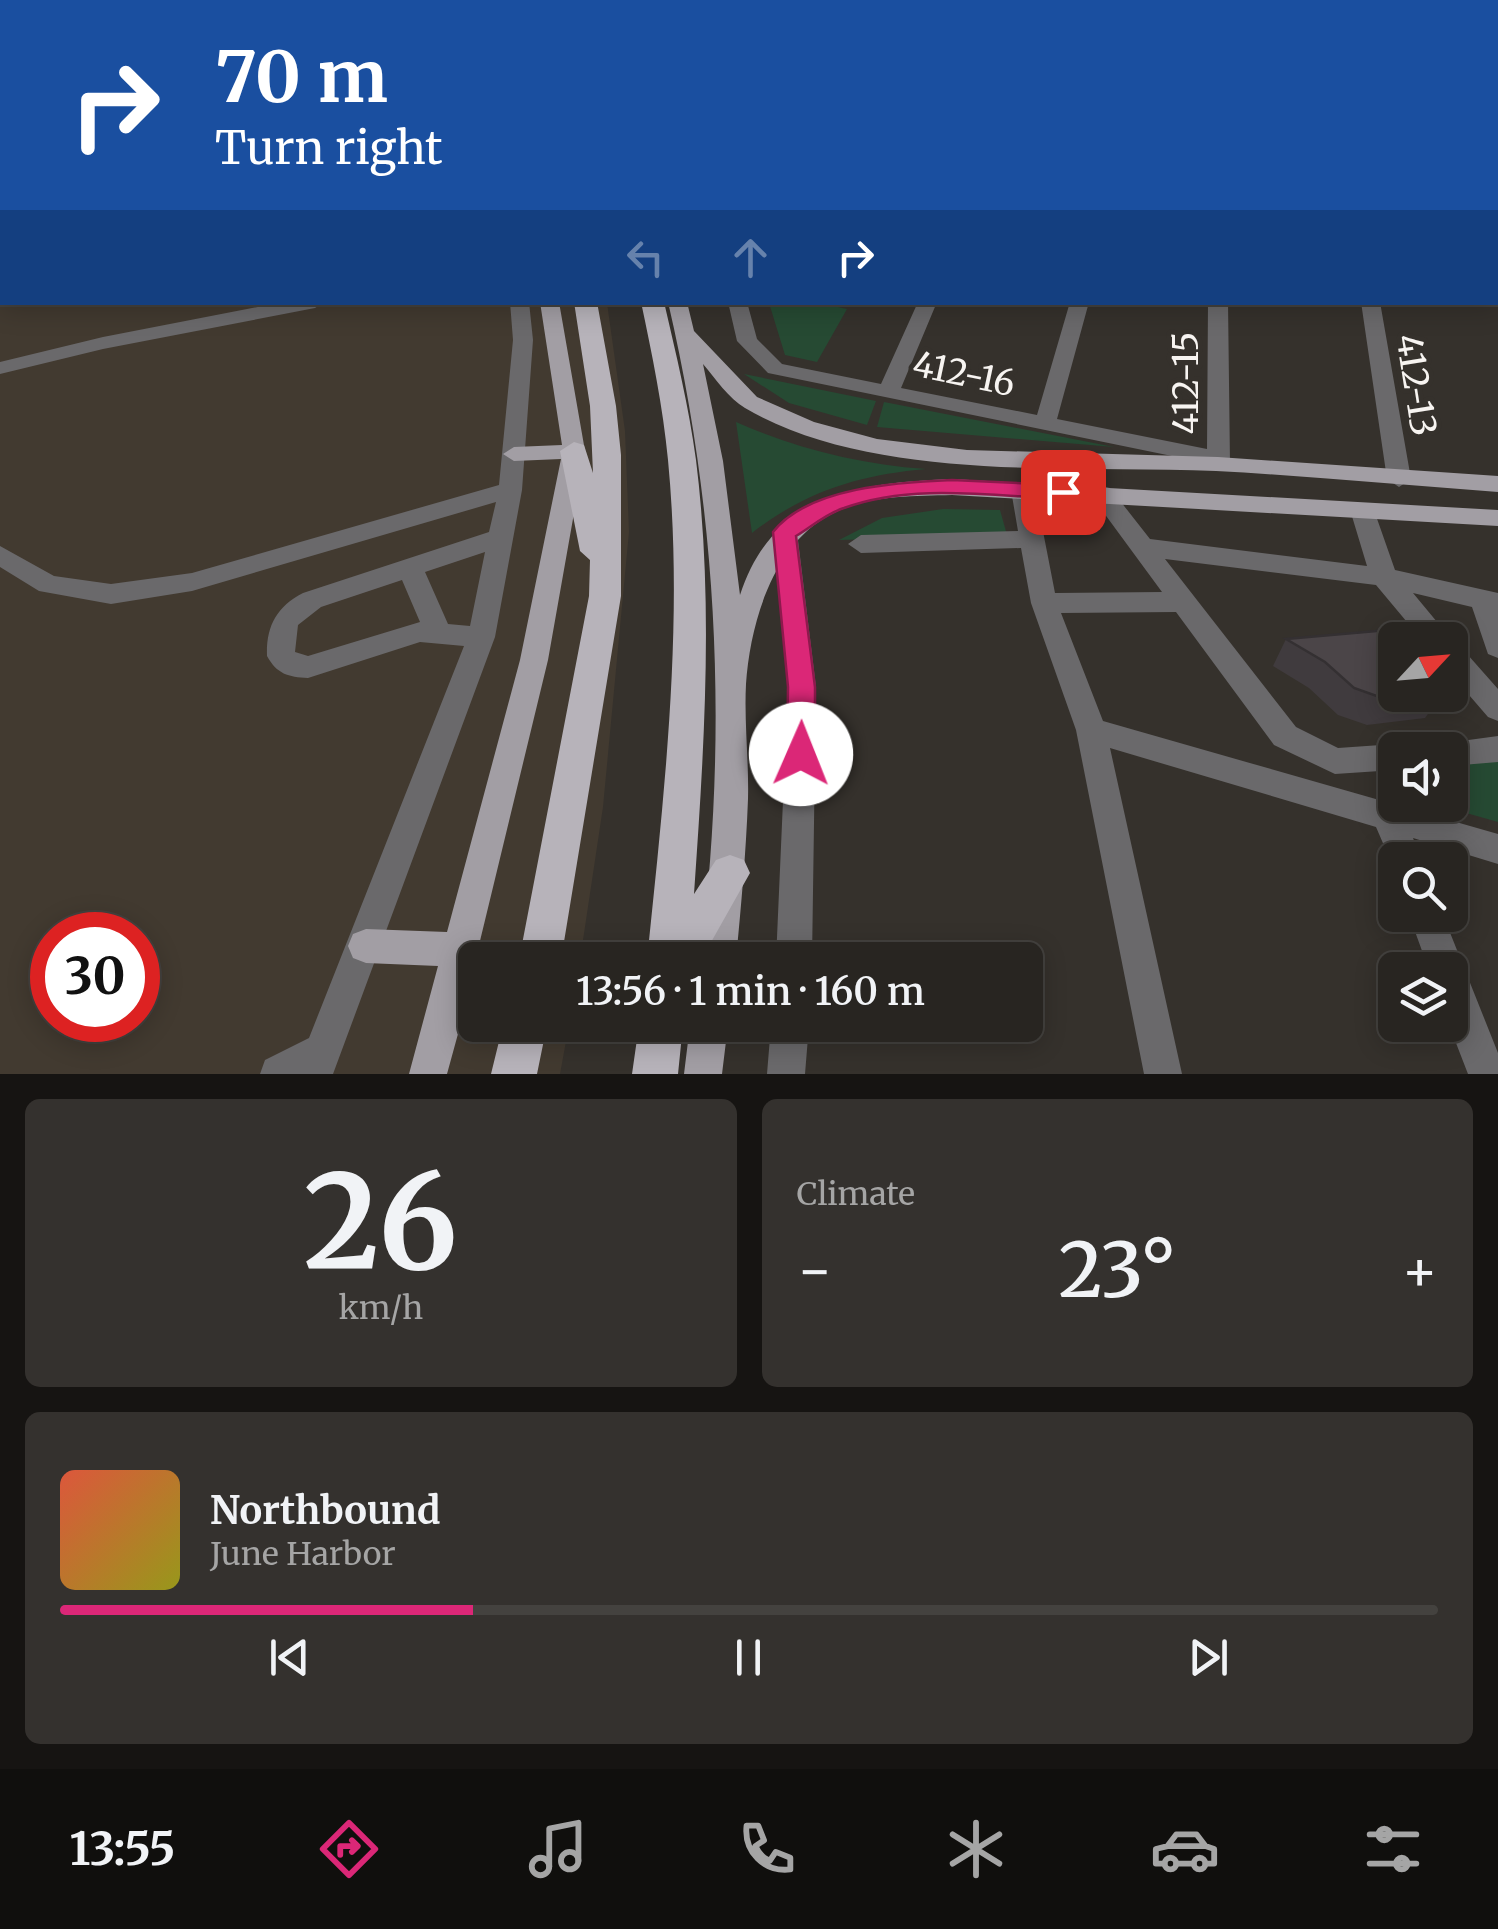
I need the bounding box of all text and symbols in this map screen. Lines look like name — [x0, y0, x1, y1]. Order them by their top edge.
text: 70 m — [215, 33, 388, 121]
icon: right — [50, 40, 180, 170]
text: Turn right — [215, 120, 443, 176]
icon: left — [618, 230, 673, 285]
icon: ahead — [723, 230, 778, 285]
icon: right — [828, 230, 883, 285]
street label: 412-13 — [1386, 331, 1446, 439]
street label: 412-15 — [1164, 332, 1208, 434]
street label: 412-16 — [909, 342, 1019, 406]
pin — [1021, 450, 1106, 535]
icon: arrive — [1036, 465, 1091, 520]
north arrow — [1378, 622, 1468, 712]
map controls — [1378, 622, 1468, 1042]
position arrow — [749, 702, 853, 806]
button: sound — [1378, 732, 1468, 822]
button: search — [1378, 842, 1468, 932]
speed limit sign: 30 — [30, 912, 160, 1042]
button: layers — [1378, 952, 1468, 1042]
text: 13:56 · 1 min · 160 m — [576, 968, 925, 1015]
text: 26 — [304, 1141, 458, 1304]
text: Climate — [797, 1174, 915, 1214]
text: 23° — [1058, 1223, 1176, 1317]
text: − — [797, 1236, 833, 1305]
text: + — [1401, 1236, 1438, 1305]
text: km/h — [338, 1288, 423, 1328]
text: Northbound — [210, 1487, 440, 1534]
text: June Harbor — [210, 1534, 396, 1574]
icon: previous — [262, 1630, 317, 1685]
icon: pause — [721, 1630, 776, 1685]
icon: next — [1181, 1630, 1236, 1685]
icon: directions — [314, 1814, 384, 1884]
icon: music — [523, 1814, 593, 1884]
icon: phone — [732, 1814, 802, 1884]
icon: climate — [941, 1814, 1011, 1884]
icon: car — [1150, 1814, 1220, 1884]
icon: filters — [1358, 1814, 1428, 1884]
text: 13:55 — [69, 1821, 175, 1877]

